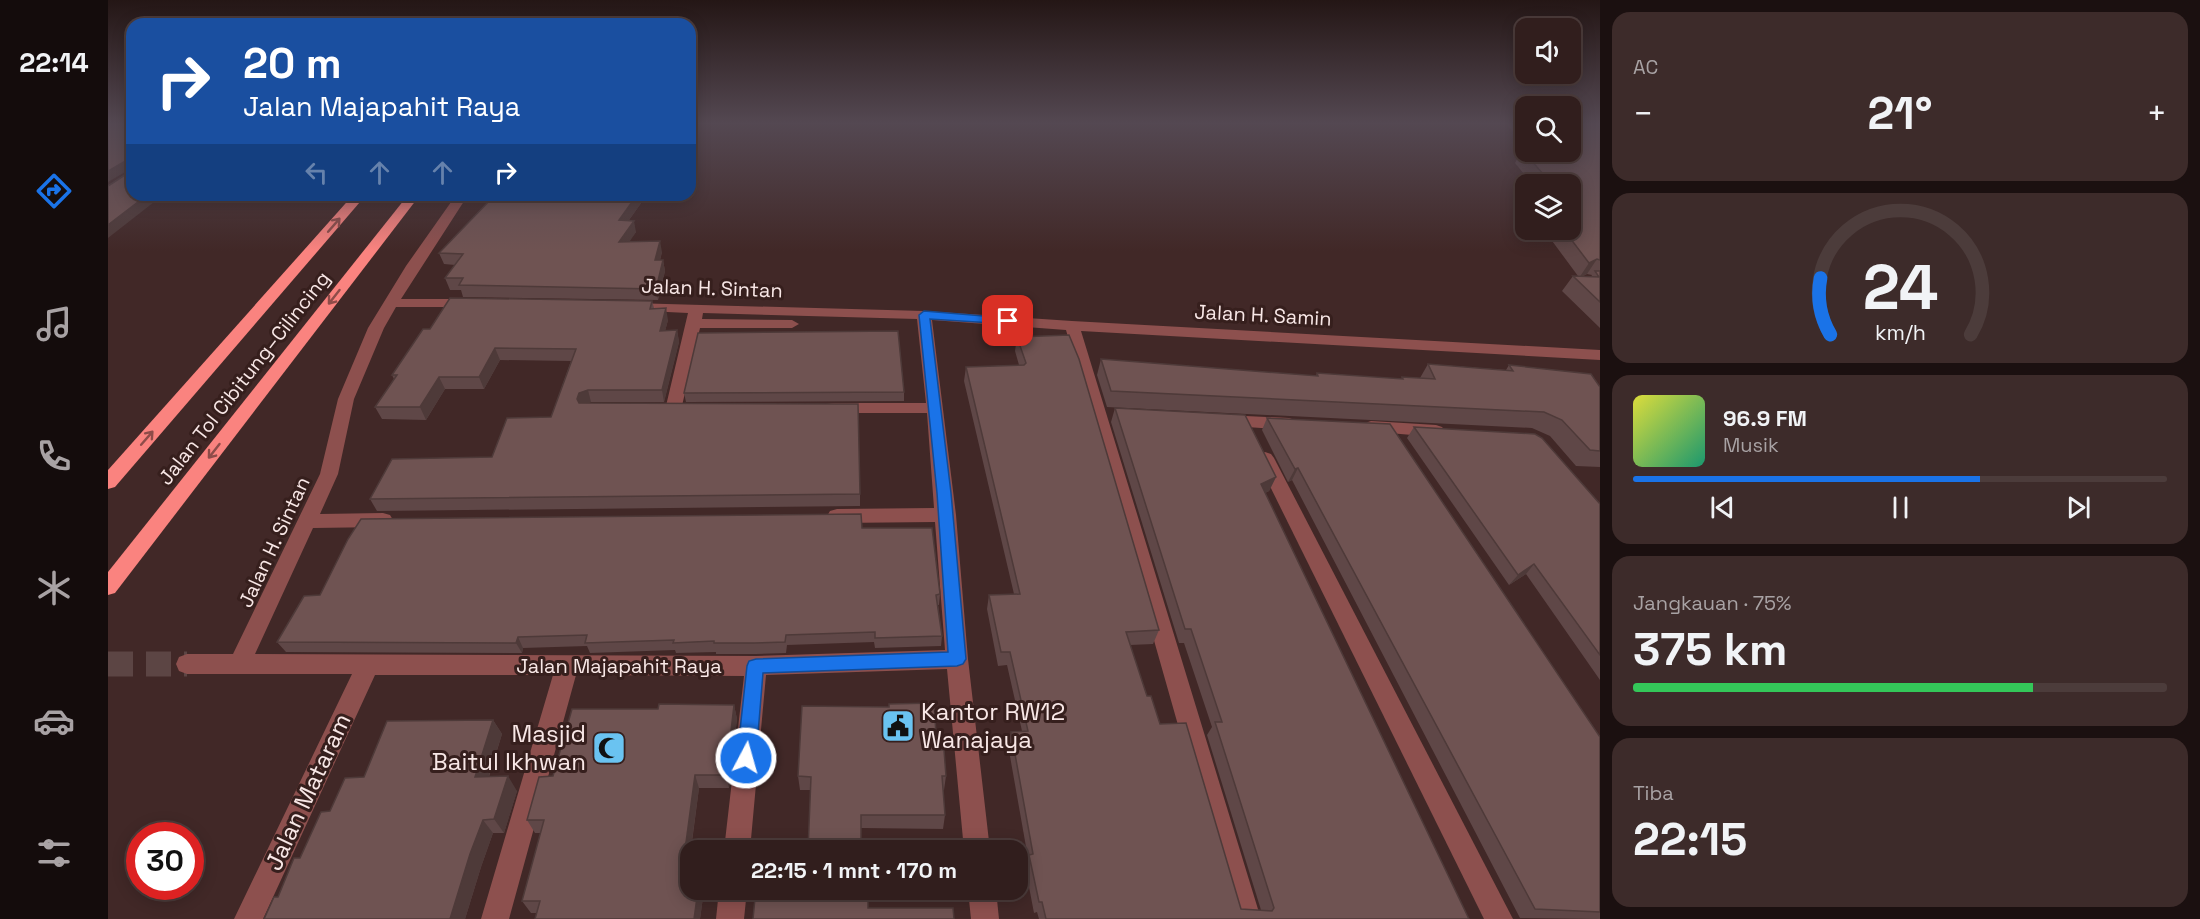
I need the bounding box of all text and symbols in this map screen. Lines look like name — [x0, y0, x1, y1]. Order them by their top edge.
map controls — [1515, 18, 1581, 240]
button: sound — [1515, 18, 1581, 84]
text: 20 m — [243, 37, 342, 90]
icon: right — [144, 42, 222, 120]
text: 22:14 — [19, 45, 89, 80]
text: AC — [1633, 54, 1658, 80]
text: 21° — [1868, 85, 1932, 142]
text: Jalan Majapahit Raya — [243, 89, 520, 124]
text: − — [1633, 93, 1653, 135]
text: + — [2147, 93, 2167, 135]
button: search — [1515, 96, 1581, 162]
icon: left — [300, 156, 333, 189]
icon: ahead — [363, 156, 396, 189]
icon: ahead — [426, 156, 459, 189]
icon: right — [489, 156, 522, 189]
icon: directions — [33, 170, 75, 212]
button: layers — [1515, 174, 1581, 240]
one-way arrow — [327, 218, 341, 233]
text: 24 — [1862, 248, 1938, 327]
street label: Jalan Tol Cibitung–Cilincing — [152, 266, 336, 490]
street label: Jalan H. Sintan — [641, 273, 783, 303]
one-way arrow — [328, 289, 341, 305]
pin — [982, 295, 1033, 346]
street label: Jalan H. Samin — [1194, 298, 1332, 332]
icon: music — [33, 303, 75, 345]
icon: arrive — [991, 304, 1024, 337]
text: km/h — [1874, 320, 1926, 347]
text: 96.9 FM — [1723, 404, 1807, 432]
one-way arrow — [140, 430, 153, 446]
text: Musik — [1723, 432, 1779, 458]
icon: phone — [33, 435, 75, 477]
one-way arrow — [208, 442, 221, 458]
street label: Jalan H. Sintan — [232, 472, 316, 612]
icon: previous — [1706, 491, 1739, 524]
icon: pause — [1884, 491, 1917, 524]
icon: next — [2062, 491, 2095, 524]
icon: climate — [33, 567, 75, 609]
text: Jangkauan · 75% — [1633, 590, 1791, 616]
text: 375 km — [1633, 621, 1788, 678]
street label: Jalan Majapahit Raya — [516, 653, 722, 679]
place label: Kantor RW12 Wanajaya — [921, 696, 1065, 755]
icon: car — [33, 700, 75, 742]
street label: Jalan Mataram — [258, 708, 357, 875]
public building icon: Kantor RW12 Wanajaya — [880, 708, 916, 744]
place label: Masjid Baitul Ikhwan — [432, 718, 586, 777]
position arrow — [714, 726, 778, 790]
mosque icon: Masjid Baitul Ikhwan — [591, 730, 627, 766]
text: Tiba — [1633, 780, 1674, 806]
text: 22:15 — [1633, 811, 1747, 868]
speed limit sign: 30 — [126, 822, 204, 900]
icon: filters — [33, 832, 75, 874]
text: 22:15 · 1 mnt · 170 m — [751, 856, 957, 884]

